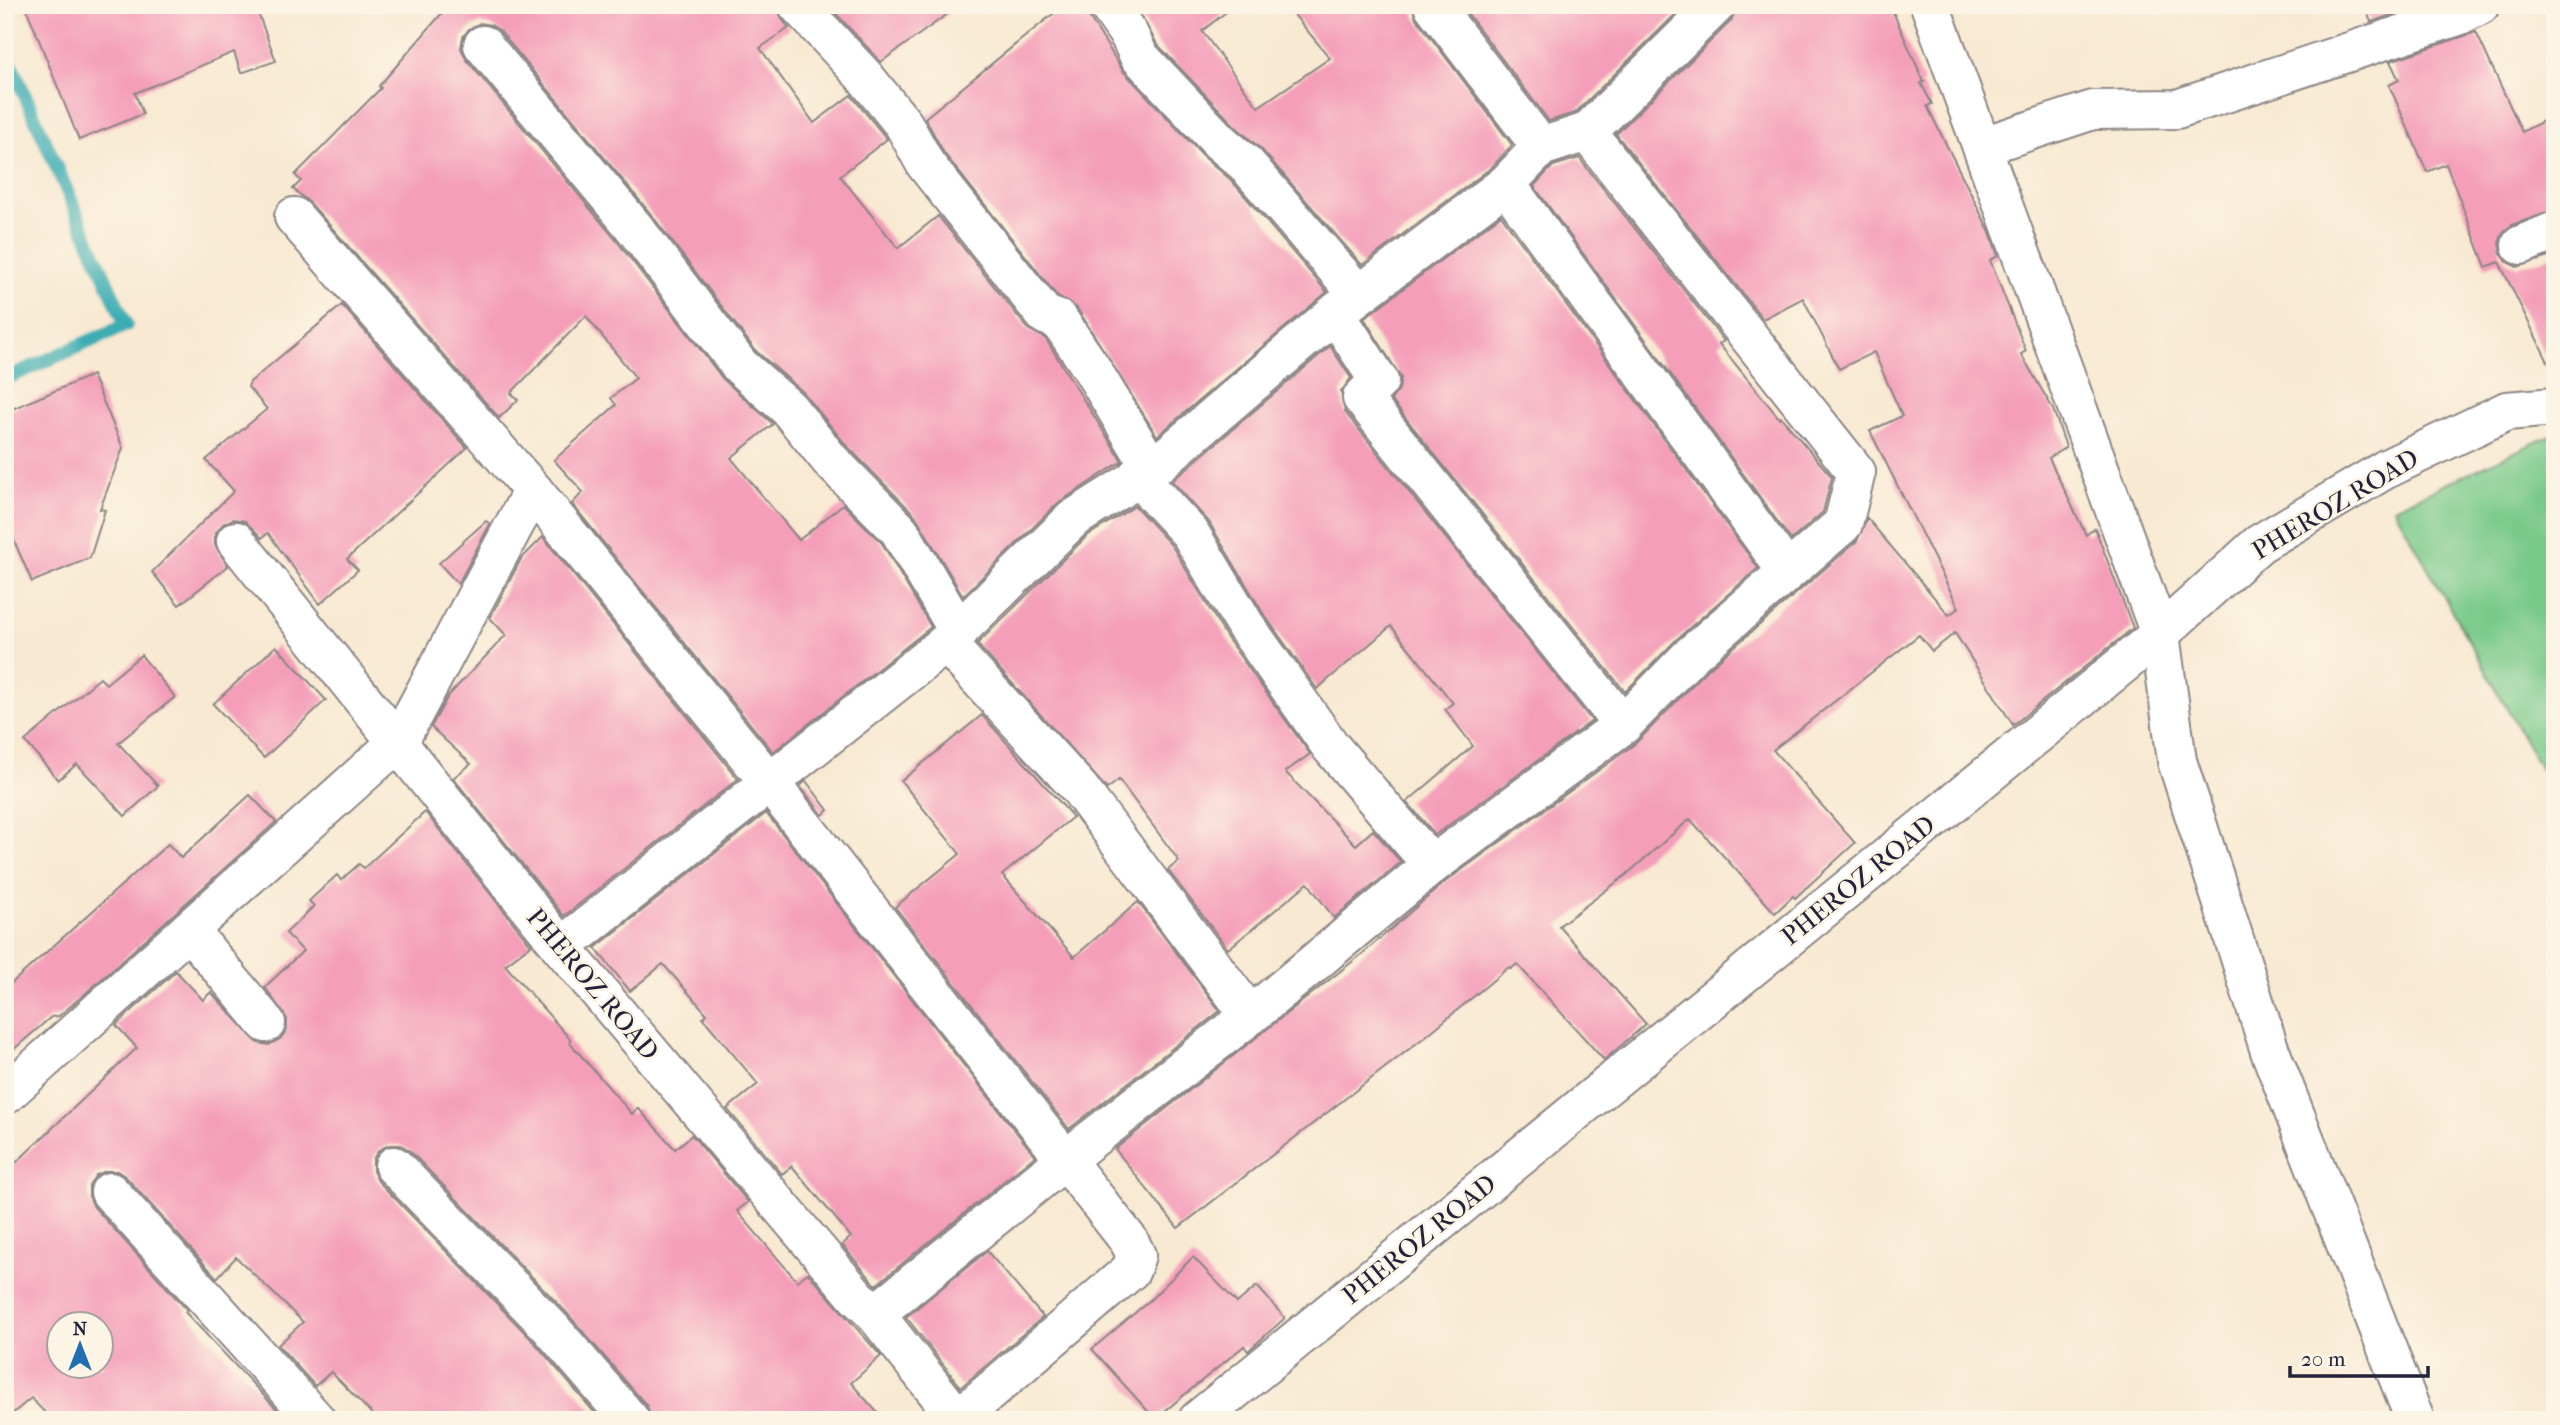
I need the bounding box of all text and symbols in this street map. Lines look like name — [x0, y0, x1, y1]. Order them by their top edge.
street label: PHEROZ ROAD — [2246, 443, 2424, 566]
street label: PHEROZ ROAD — [1775, 809, 1941, 952]
street label: PHEROZ ROAD — [520, 902, 665, 1067]
street label: PHEROZ ROAD — [1336, 1168, 1502, 1311]
north arrow — [46, 1310, 116, 1380]
text: N — [73, 1318, 88, 1340]
scale bar — [2290, 1334, 2429, 1378]
text: 20 m — [2301, 1347, 2346, 1371]

